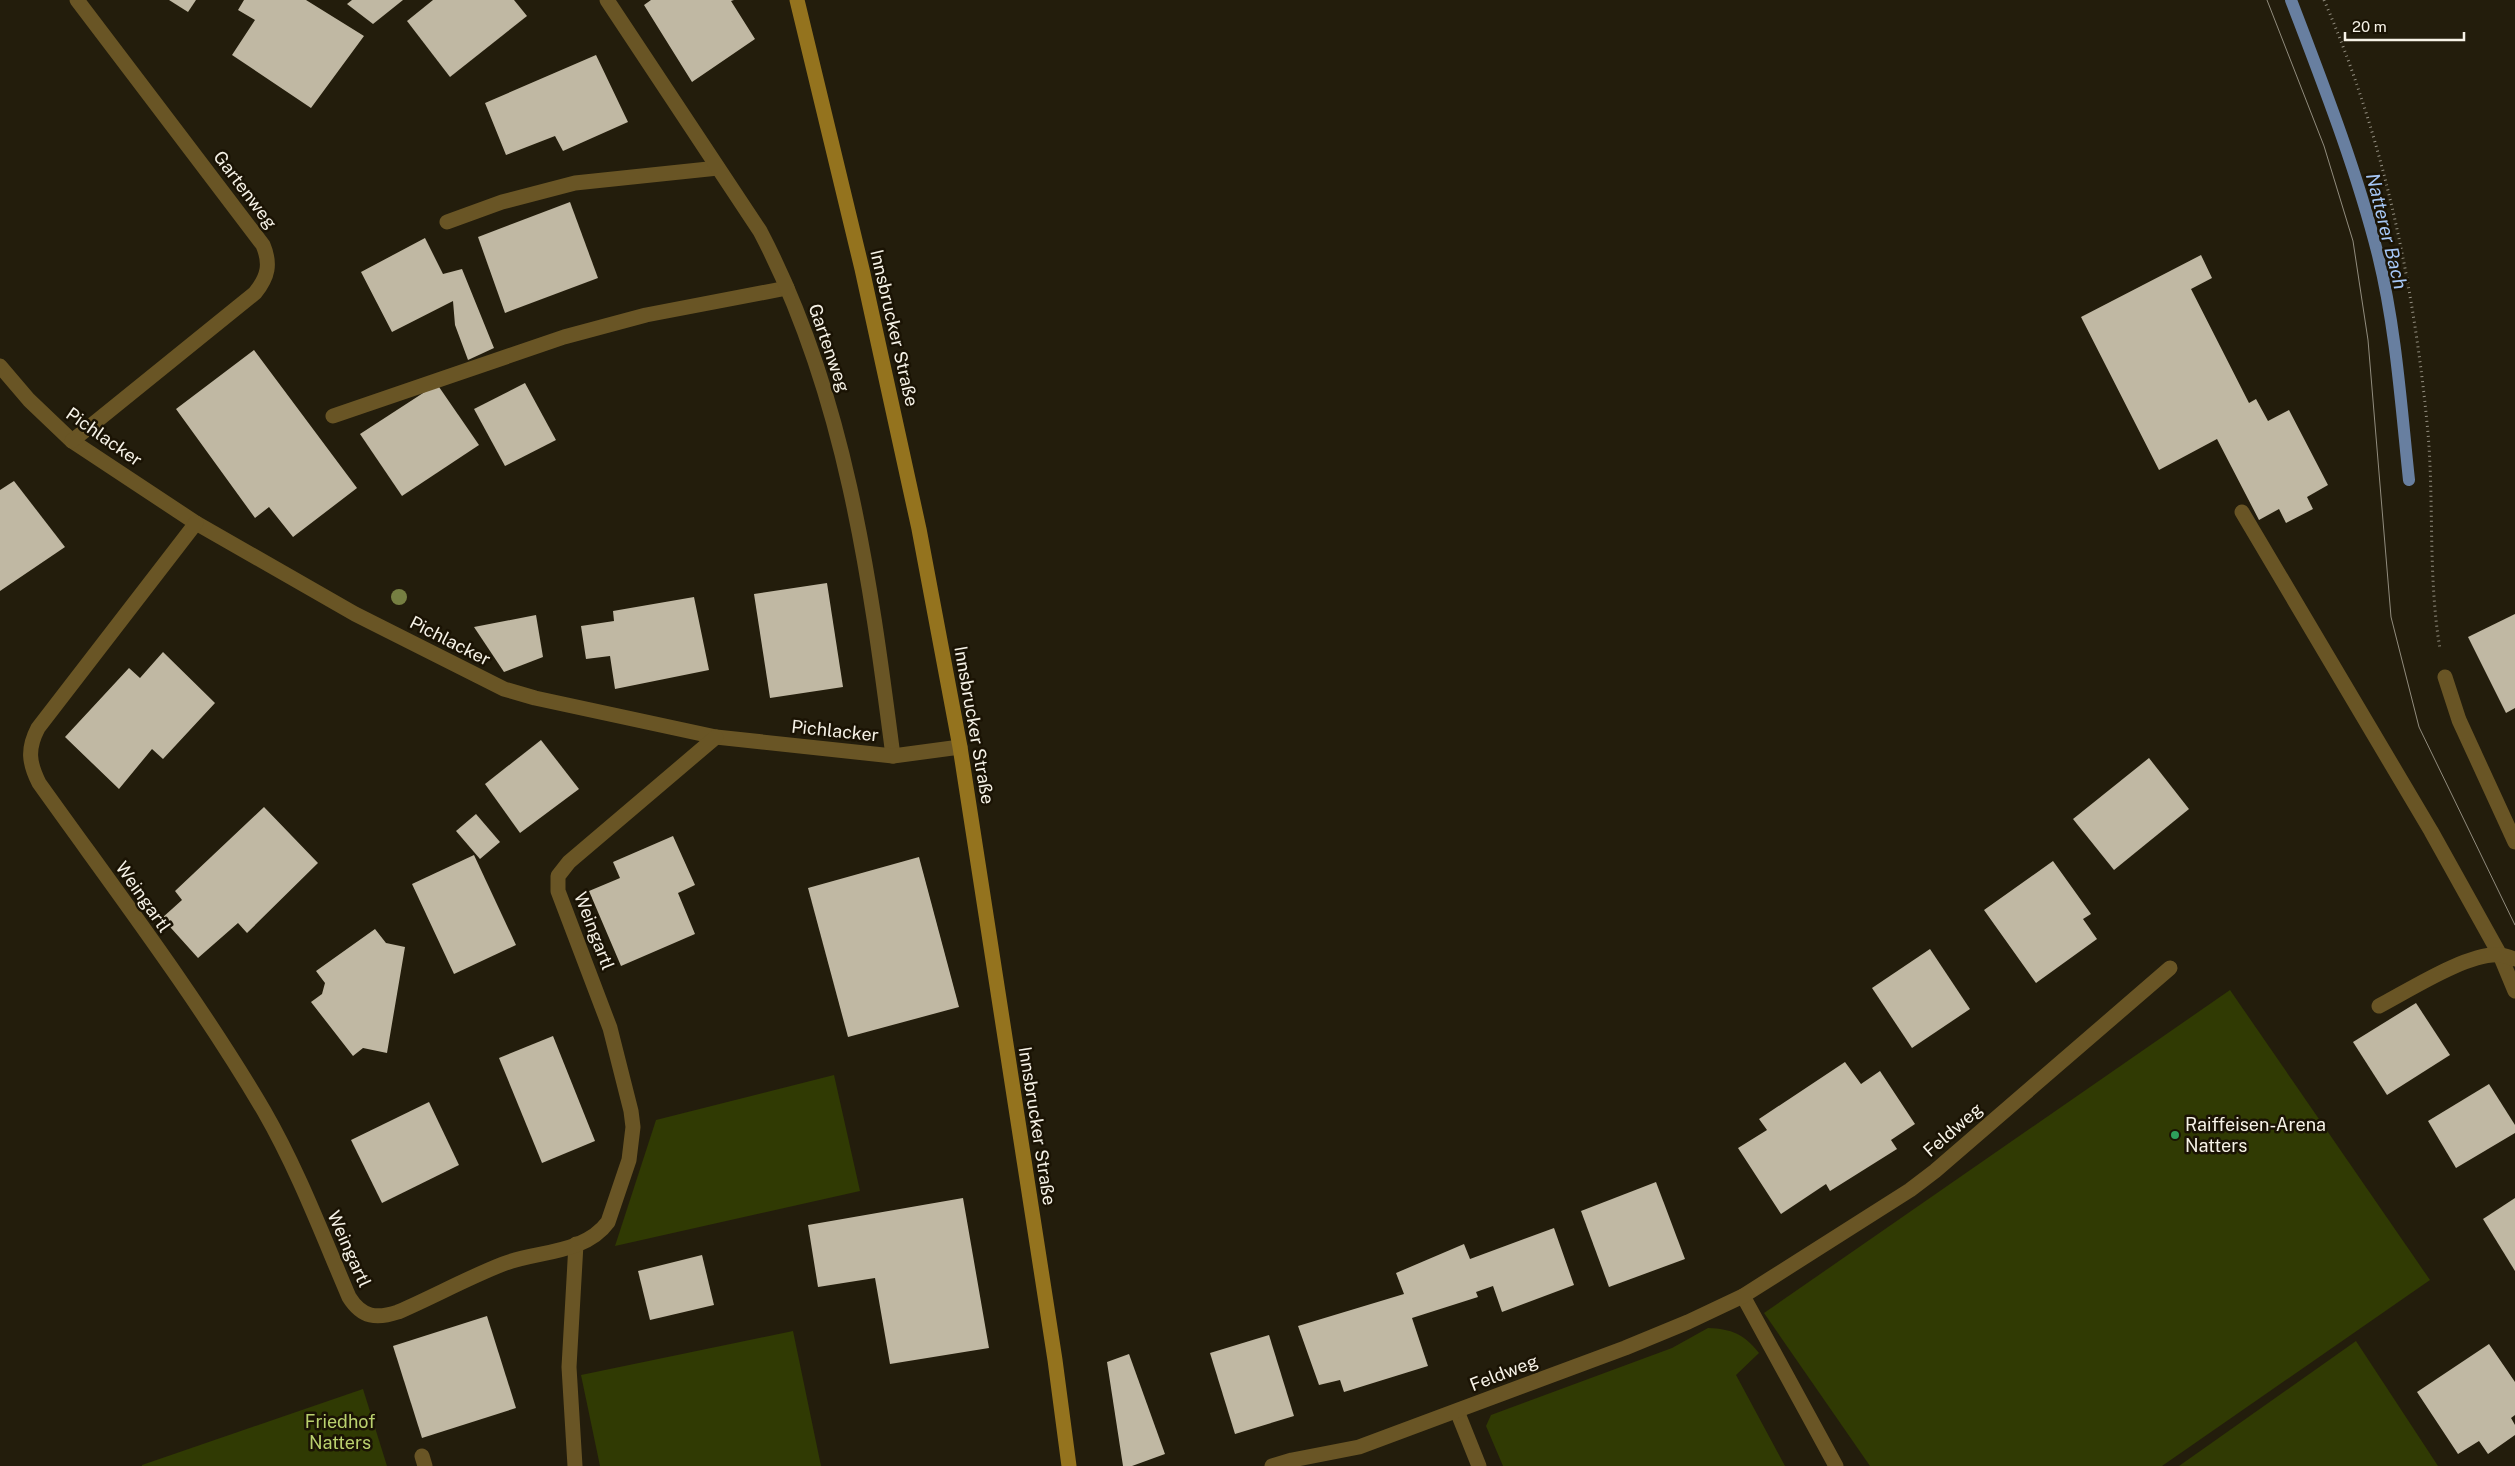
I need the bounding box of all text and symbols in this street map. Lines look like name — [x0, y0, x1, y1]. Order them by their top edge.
scale bar — [2345, 10, 2464, 42]
text: 20 m — [2352, 18, 2387, 35]
street label: Gartenweg — [209, 147, 282, 233]
water label: Natterer Bach — [2362, 171, 2412, 291]
street label: Innsbrucker Straße — [866, 247, 923, 408]
street label: Gartenweg — [805, 301, 854, 395]
street label: Pichlacker — [62, 403, 146, 470]
street label: Pichlacker — [406, 611, 494, 670]
street label: Innsbrucker Straße — [950, 644, 999, 806]
street label: Pichlacker — [790, 715, 880, 746]
street label: Weingartl — [111, 857, 175, 936]
street label: Weingartl — [570, 889, 619, 973]
street label: Innsbrucker Straße — [1015, 1045, 1060, 1207]
street label: Feldweg — [1919, 1098, 1987, 1161]
place label: Raiffeisen-Arena Natters — [2185, 1114, 2326, 1156]
marker: Raiffeisen-Arena Natters — [2169, 1129, 2181, 1141]
street label: Weingartl — [323, 1207, 376, 1290]
street label: Feldweg — [1467, 1350, 1541, 1395]
park label: Friedhof Natters — [305, 1411, 375, 1453]

